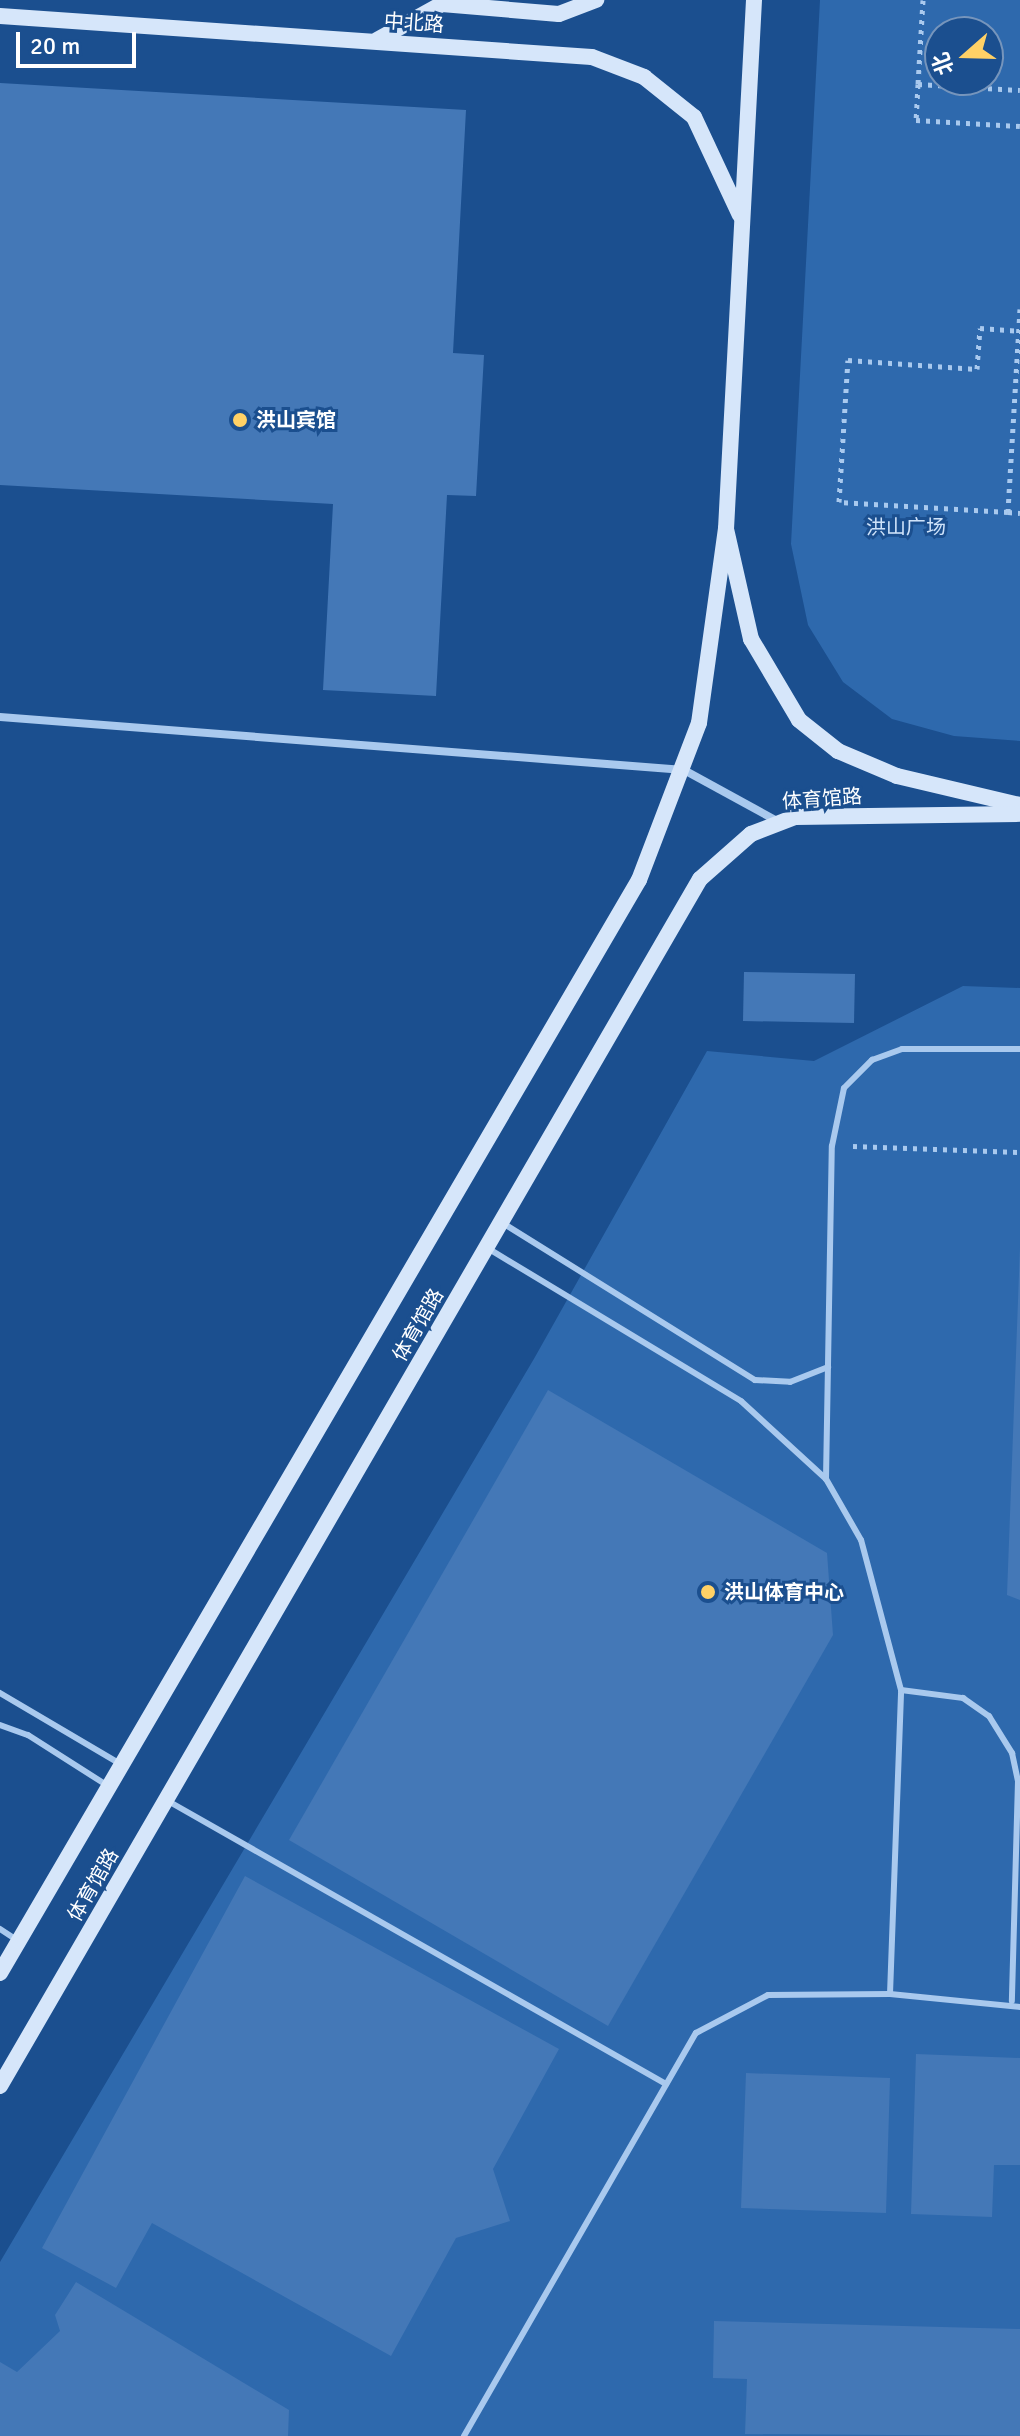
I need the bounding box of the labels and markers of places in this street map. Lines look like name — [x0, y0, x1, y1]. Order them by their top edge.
place label: 洪山宾馆 — [256, 408, 336, 432]
marker: 洪山宾馆 — [231, 411, 249, 429]
place label: 洪山体育中心 — [724, 1580, 844, 1604]
marker: 洪山体育中心 — [699, 1583, 717, 1601]

